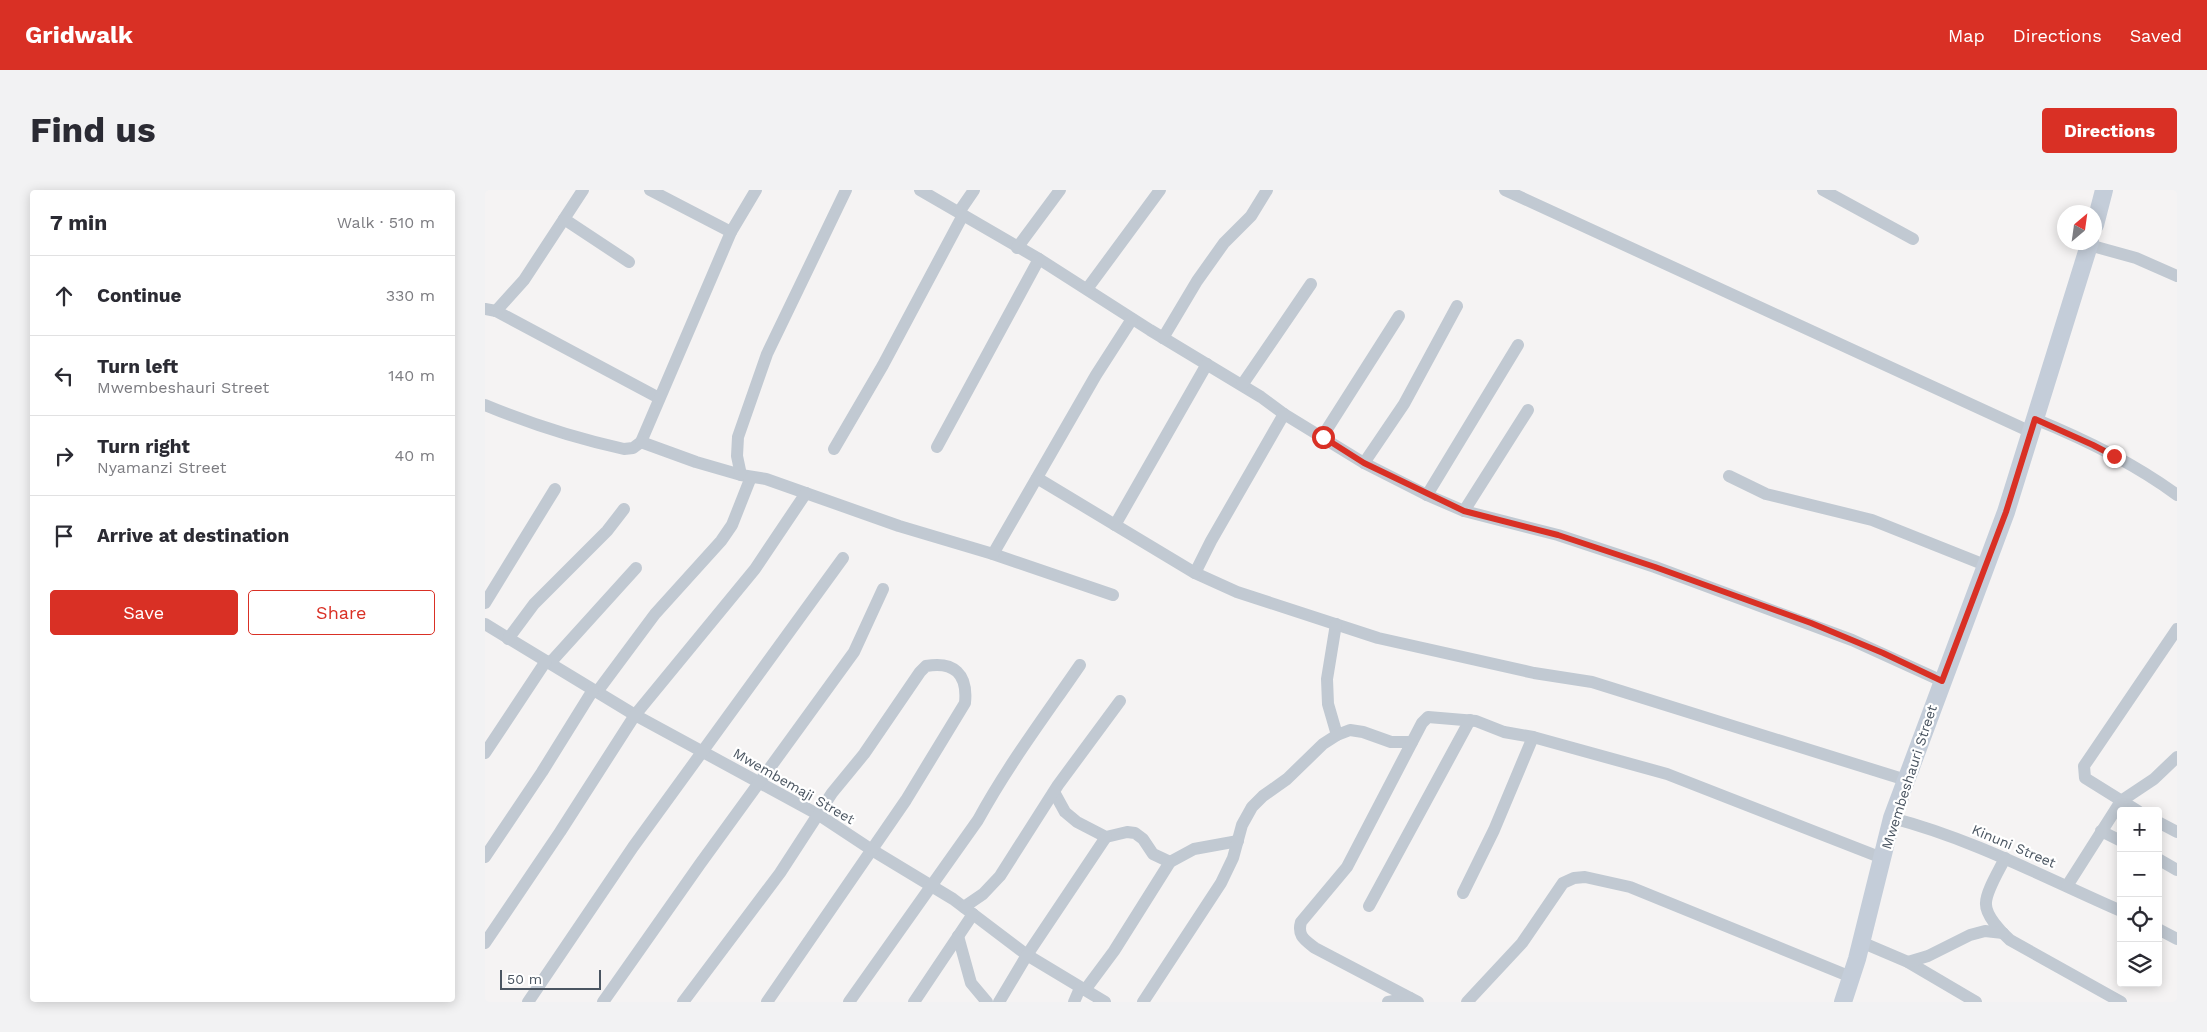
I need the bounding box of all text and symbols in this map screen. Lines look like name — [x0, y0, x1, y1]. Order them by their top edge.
text: Gridwalk — [25, 21, 133, 49]
text: Map — [1948, 25, 1985, 46]
text: Directions — [2013, 25, 2102, 46]
text: Saved — [2130, 25, 2182, 46]
button: Directions — [2042, 108, 2177, 153]
text: Find us — [30, 109, 156, 151]
north arrow — [2057, 205, 2102, 250]
text: 7 min — [50, 210, 107, 235]
text: Walk · 510 m — [337, 213, 435, 232]
icon: ahead — [50, 282, 78, 310]
text: Continue — [97, 284, 181, 307]
text: 330 m — [386, 286, 435, 305]
text: Turn left — [97, 355, 178, 378]
icon: left — [50, 362, 78, 390]
text: 140 m — [388, 366, 435, 385]
text: Mwembeshauri Street — [97, 378, 269, 397]
route start — [1312, 426, 1335, 449]
text: Turn right — [97, 435, 190, 458]
icon: right — [50, 442, 78, 470]
route end — [2103, 445, 2126, 468]
text: 40 m — [395, 446, 435, 465]
text: Nyamanzi Street — [97, 458, 226, 477]
icon: arrive — [50, 522, 78, 550]
text: Arrive at destination — [97, 524, 289, 547]
button: Save — [50, 590, 238, 635]
button: Share — [248, 590, 435, 635]
street label: Mwembeshauri Street — [1878, 703, 1940, 851]
street label: Mwembemaji Street — [731, 745, 858, 827]
map controls — [2117, 807, 2162, 987]
button: + — [2117, 807, 2162, 852]
street label: Kinuni Street — [1970, 821, 2058, 871]
button: − — [2117, 852, 2162, 897]
button: locate — [2117, 897, 2162, 942]
button: layers — [2117, 942, 2162, 987]
scale bar — [500, 967, 601, 990]
text: 50 m — [507, 971, 542, 987]

